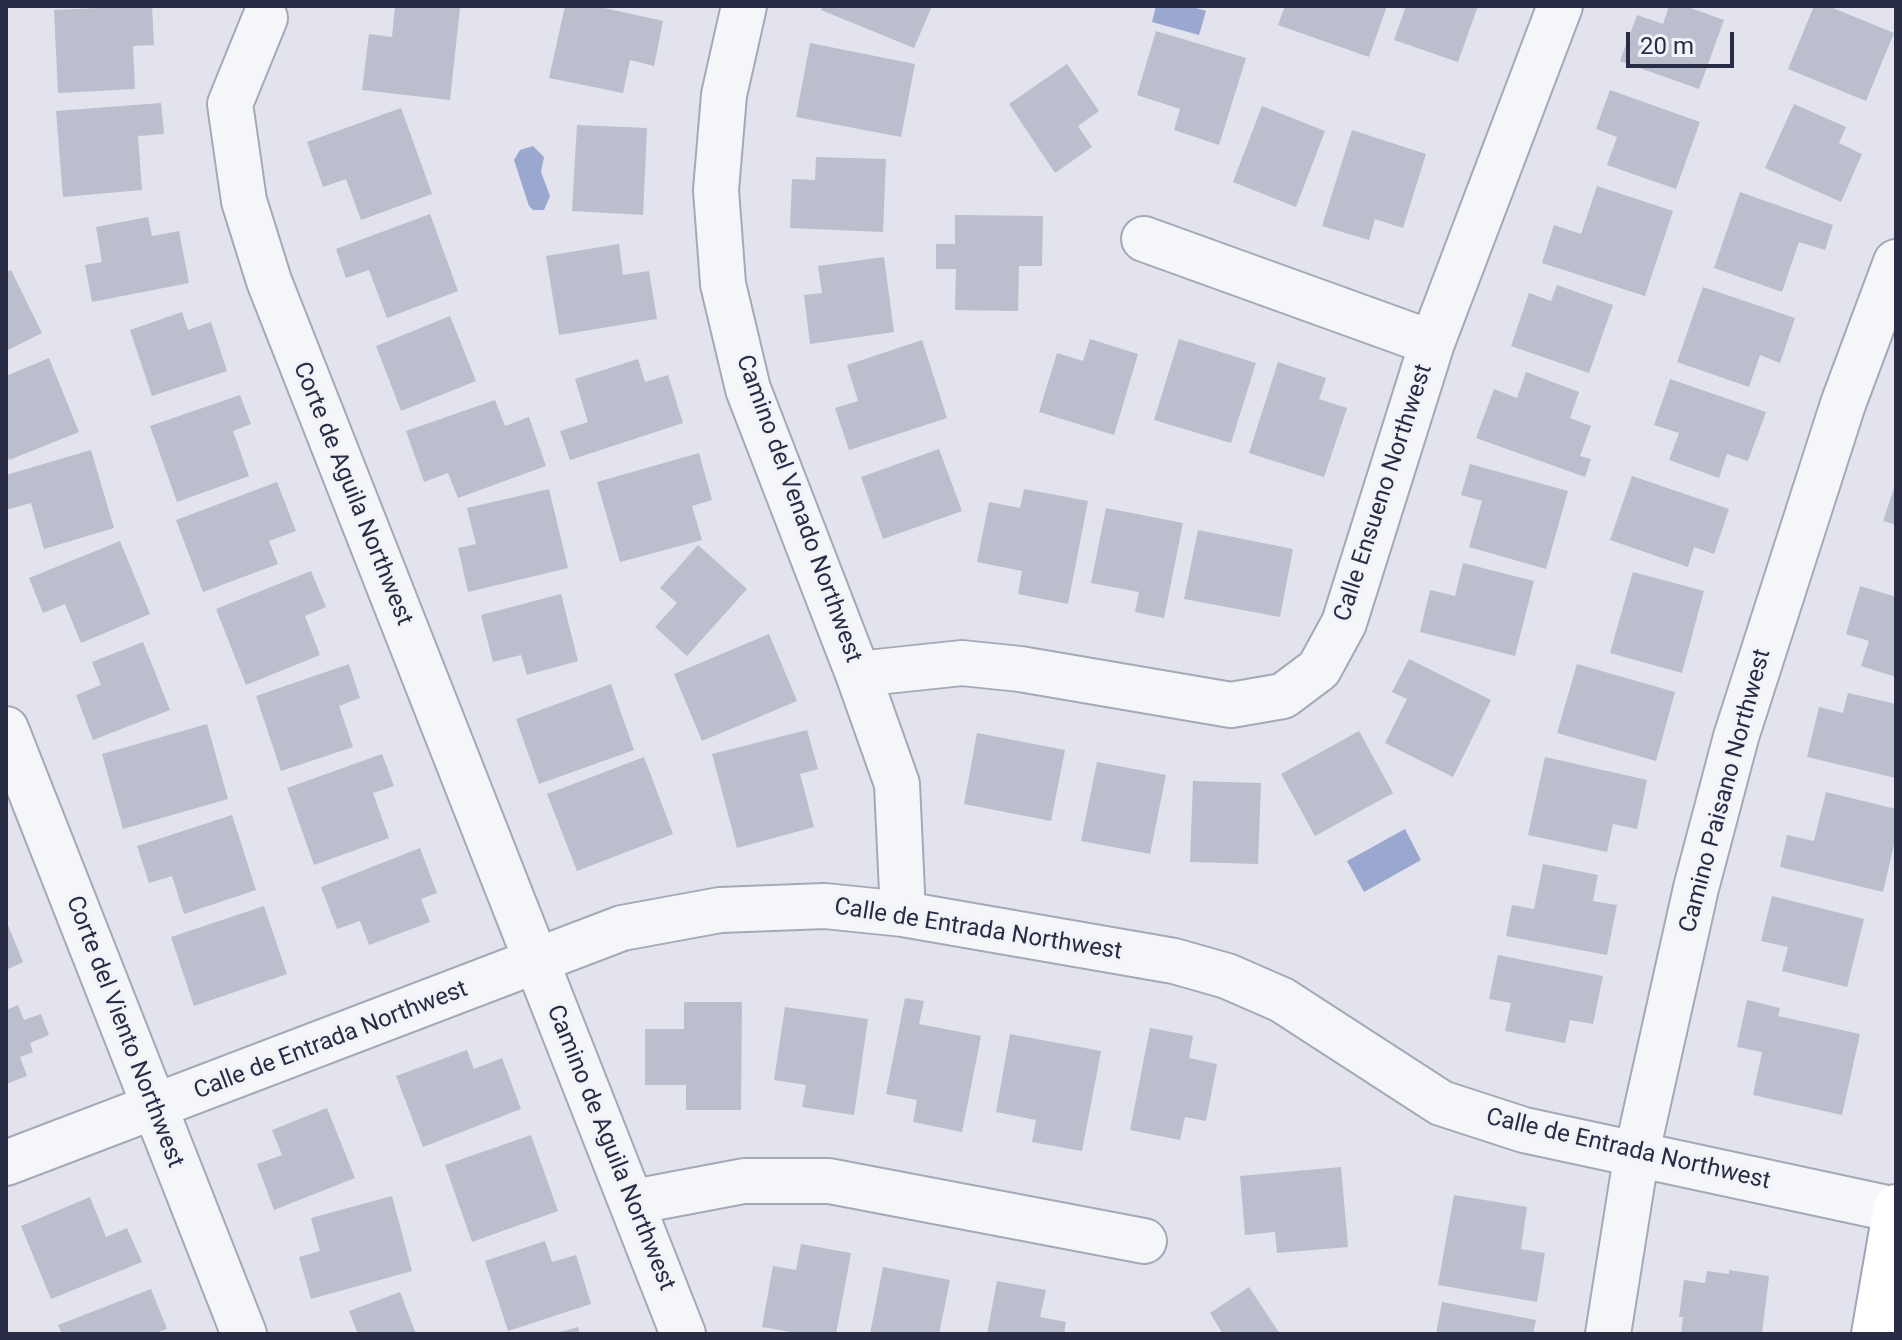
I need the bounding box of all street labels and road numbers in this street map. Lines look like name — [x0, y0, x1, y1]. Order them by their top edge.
street label: Camino del Venado Northwest — [729, 351, 867, 667]
street label: Corte de Aguila Northwest — [286, 358, 418, 630]
street label: Calle Ensueno Northwest — [1329, 361, 1439, 625]
street label: Camino Paisano Northwest — [1674, 646, 1778, 936]
street label: Corte del Viento Northwest — [59, 892, 189, 1172]
street label: Calle de Entrada Northwest — [832, 893, 1124, 967]
street label: Calle de Entrada Northwest — [190, 975, 472, 1107]
street label: Camino de Aguila Northwest — [539, 1001, 681, 1295]
street label: Calle de Entrada Northwest — [1483, 1103, 1773, 1197]

